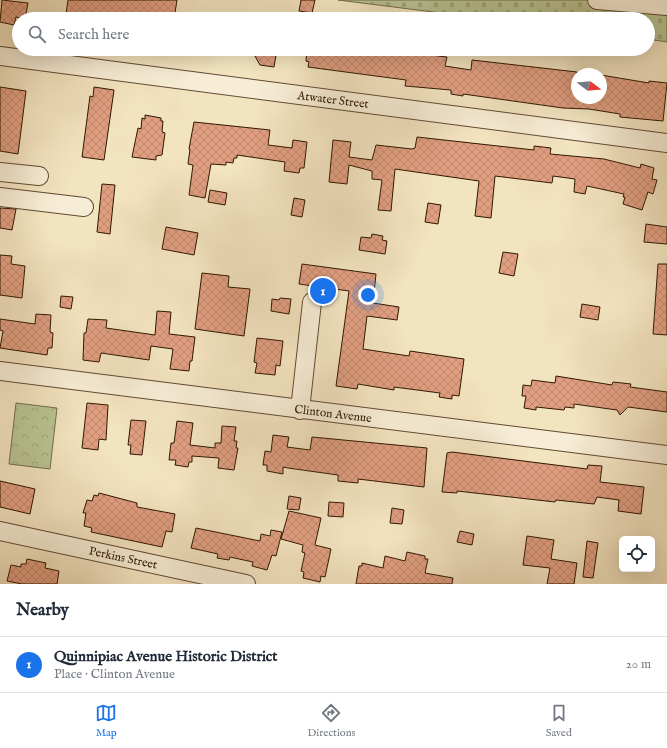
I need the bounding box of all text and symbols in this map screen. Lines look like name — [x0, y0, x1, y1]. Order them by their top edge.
search box — [12, 12, 655, 56]
icon: search — [26, 23, 48, 45]
text: Search here — [58, 25, 129, 44]
north arrow — [571, 68, 607, 104]
street label: Atwater Street — [295, 88, 370, 112]
pin: 1 — [310, 276, 336, 306]
your location — [358, 285, 378, 305]
street label: Clinton Avenue — [294, 402, 373, 426]
map controls — [619, 536, 655, 572]
button: locate — [619, 536, 655, 572]
street label: Perkins Street — [88, 543, 158, 573]
text: Nearby — [16, 600, 69, 621]
text: Quinnipiac Avenue Historic District — [54, 647, 277, 666]
text: 1 — [27, 656, 31, 673]
text: 20 m — [626, 656, 651, 673]
text: Place · Clinton Avenue — [54, 666, 175, 683]
tab: Map — [95, 702, 117, 740]
tab: Directions — [308, 702, 355, 740]
tab: Saved — [546, 702, 572, 740]

